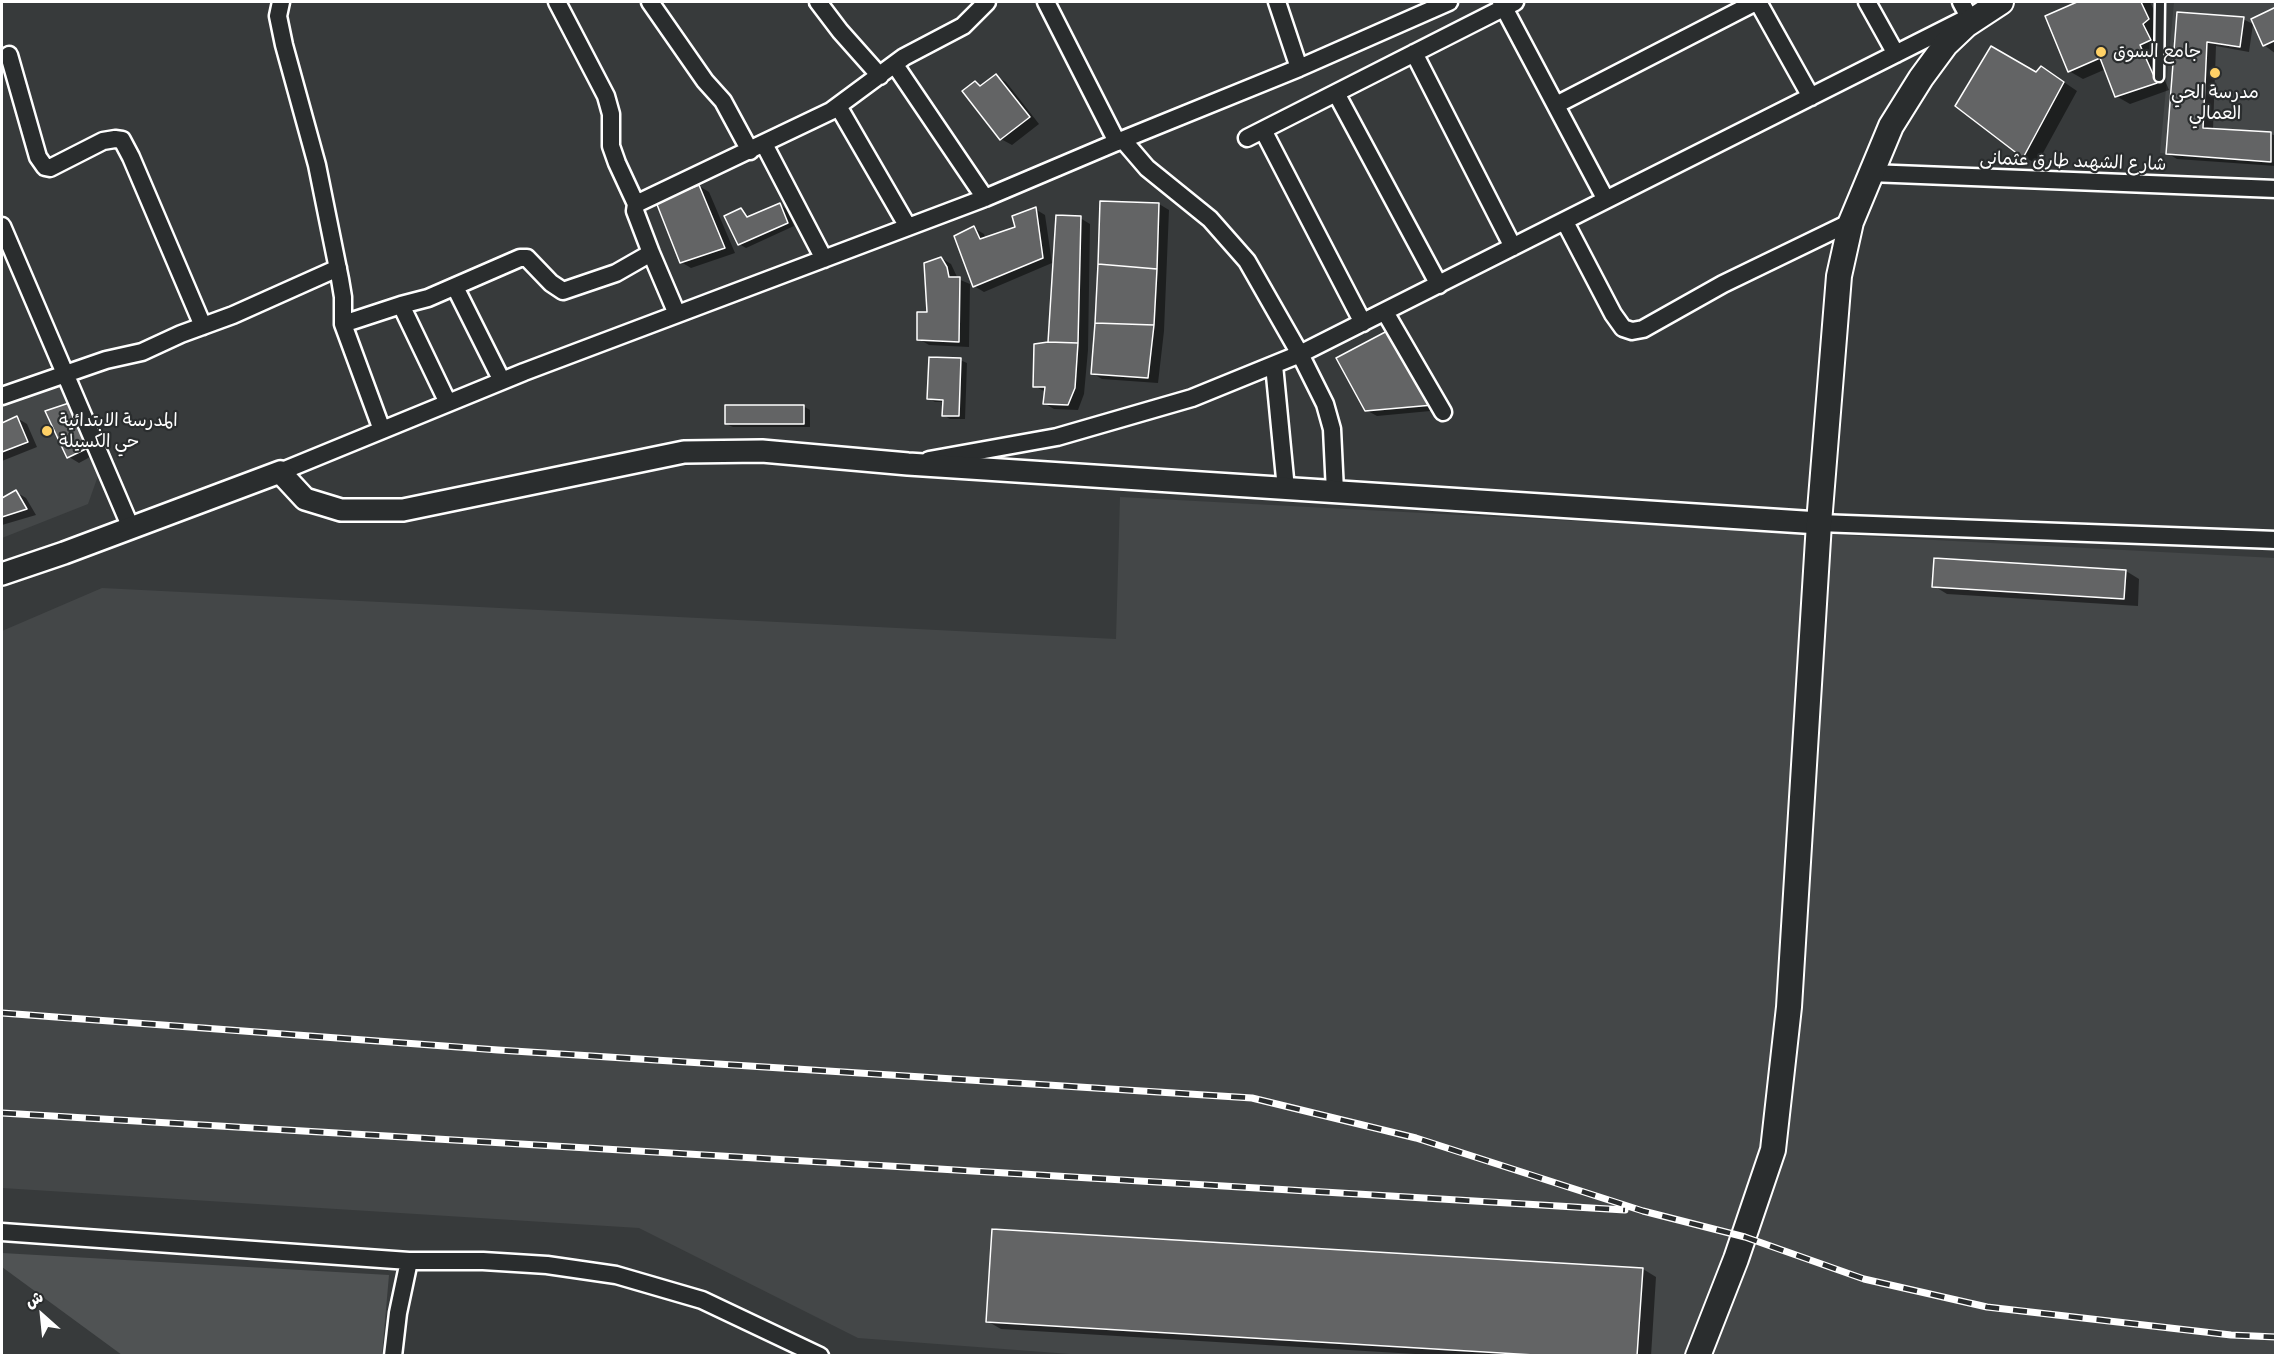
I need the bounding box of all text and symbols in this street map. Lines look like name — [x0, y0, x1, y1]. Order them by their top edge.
place label: جامع السوق — [2113, 41, 2201, 63]
marker: جامع السوق — [2094, 45, 2108, 59]
marker: مدرسة الحي العمالي — [2208, 66, 2222, 80]
place label: مدرسة الحي العمالي — [2171, 82, 2259, 124]
street label: شارع الشهىد طارق عثمانى — [1979, 148, 2167, 176]
place label: المدرسة الابتدائية حي الكسيلة — [59, 410, 178, 452]
marker: المدرسة الابتدائية حي الكسيلة — [40, 424, 54, 438]
north arrow — [12, 1285, 72, 1345]
text: ش — [21, 1285, 47, 1313]

